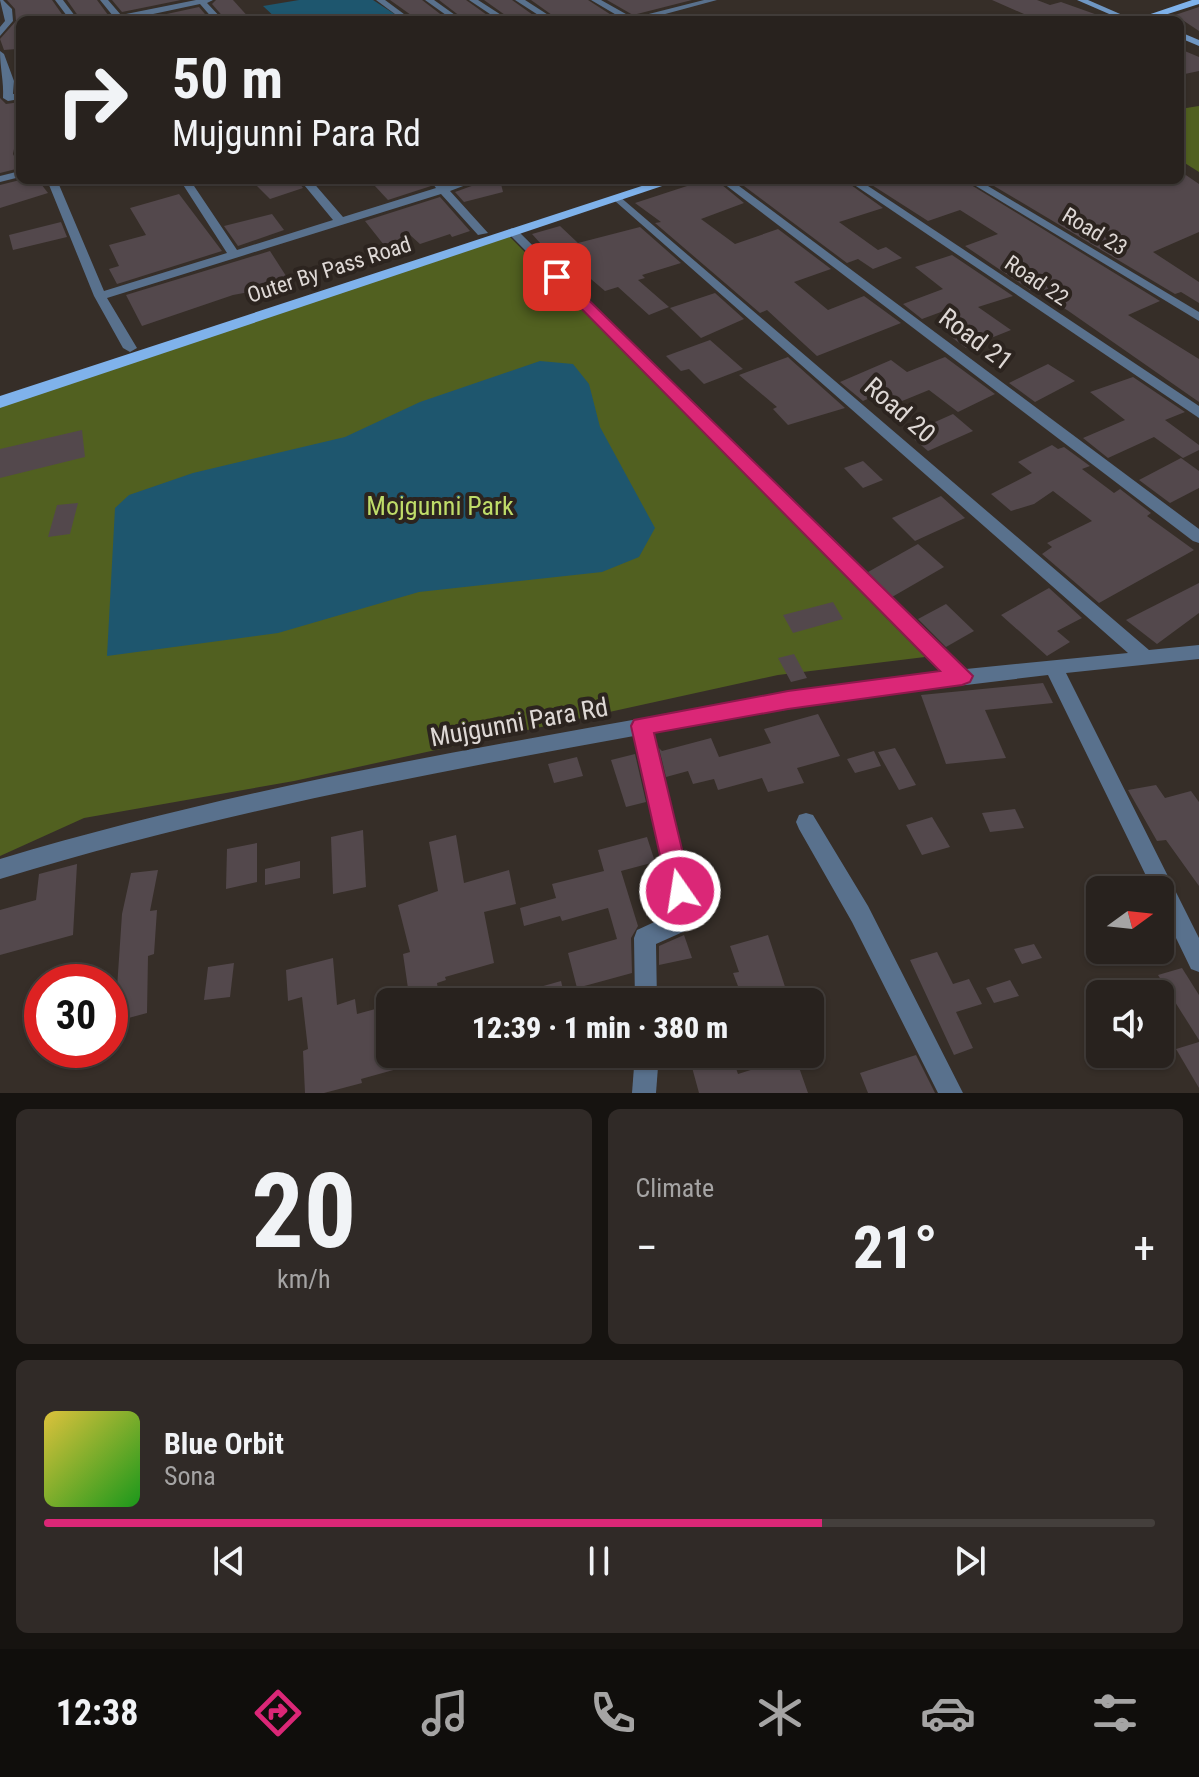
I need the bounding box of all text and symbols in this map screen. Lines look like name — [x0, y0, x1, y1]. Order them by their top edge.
text: 50 m — [172, 46, 283, 112]
icon: right — [40, 48, 144, 152]
text: Mujgunni Para Rd — [172, 113, 421, 155]
street label: Road 23 — [1058, 202, 1132, 260]
street label: Outer By Pass Road — [244, 231, 414, 308]
pin — [523, 243, 591, 311]
street label: Road 22 — [1000, 250, 1073, 311]
icon: arrive — [535, 255, 579, 299]
street label: Road 21 — [933, 302, 1019, 376]
street label: Road 20 — [859, 371, 941, 449]
park label: Mojgunni Park — [366, 491, 514, 521]
street label: Mujgunni Para Rd — [428, 692, 610, 752]
position arrow — [638, 849, 722, 933]
north arrow — [1086, 876, 1174, 964]
map controls — [1086, 876, 1174, 1068]
speed limit sign: 30 — [24, 964, 128, 1068]
button: sound — [1086, 980, 1174, 1068]
text: 12:39 · 1 min · 380 m — [472, 1010, 728, 1045]
text: 20 — [251, 1151, 356, 1272]
text: Climate — [636, 1173, 714, 1203]
text: 21° — [853, 1212, 938, 1283]
text: − — [636, 1222, 658, 1274]
text: + — [1133, 1222, 1155, 1274]
text: km/h — [277, 1264, 331, 1294]
text: Blue Orbit — [164, 1426, 284, 1461]
text: Sona — [164, 1461, 216, 1491]
icon: previous — [207, 1539, 251, 1583]
icon: pause — [577, 1539, 621, 1583]
icon: next — [948, 1539, 992, 1583]
icon: directions — [250, 1685, 306, 1741]
icon: music — [417, 1685, 473, 1741]
icon: phone — [585, 1685, 641, 1741]
icon: climate — [752, 1685, 808, 1741]
icon: car — [920, 1685, 976, 1741]
icon: filters — [1087, 1685, 1143, 1741]
text: 12:38 — [56, 1692, 138, 1734]

